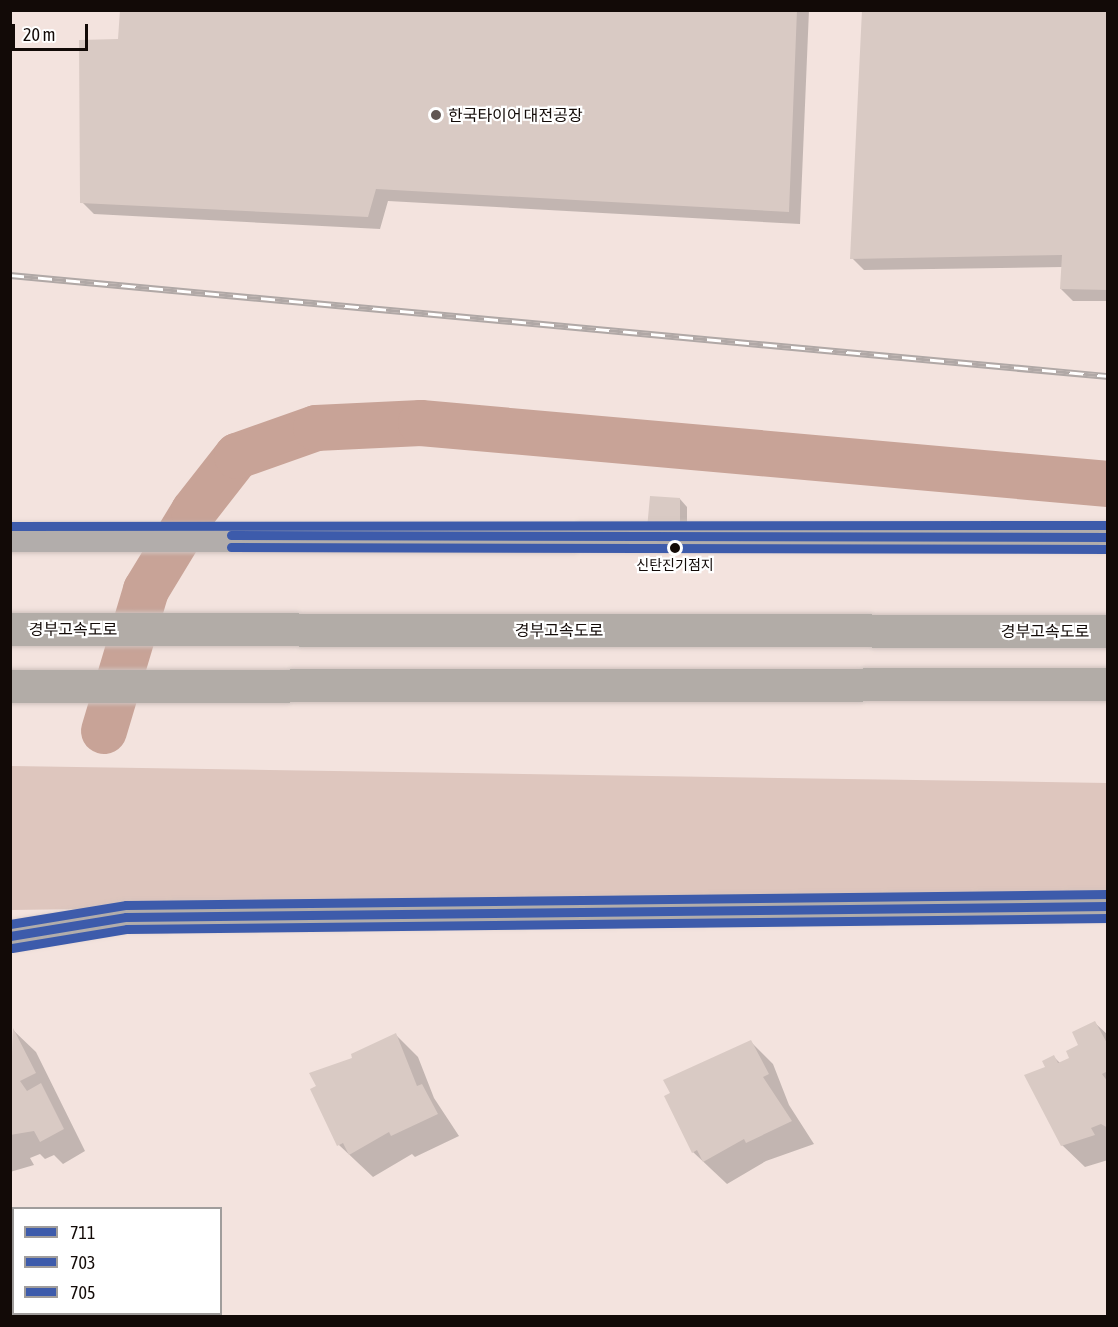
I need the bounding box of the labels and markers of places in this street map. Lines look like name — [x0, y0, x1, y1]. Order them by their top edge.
place label: 한국타이어 대전공장 — [448, 105, 583, 125]
marker: 한국타이어 대전공장 — [429, 108, 443, 122]
marker: 신탄진기점지 — [669, 542, 681, 554]
place label: 신탄진기점지 — [636, 557, 714, 573]

